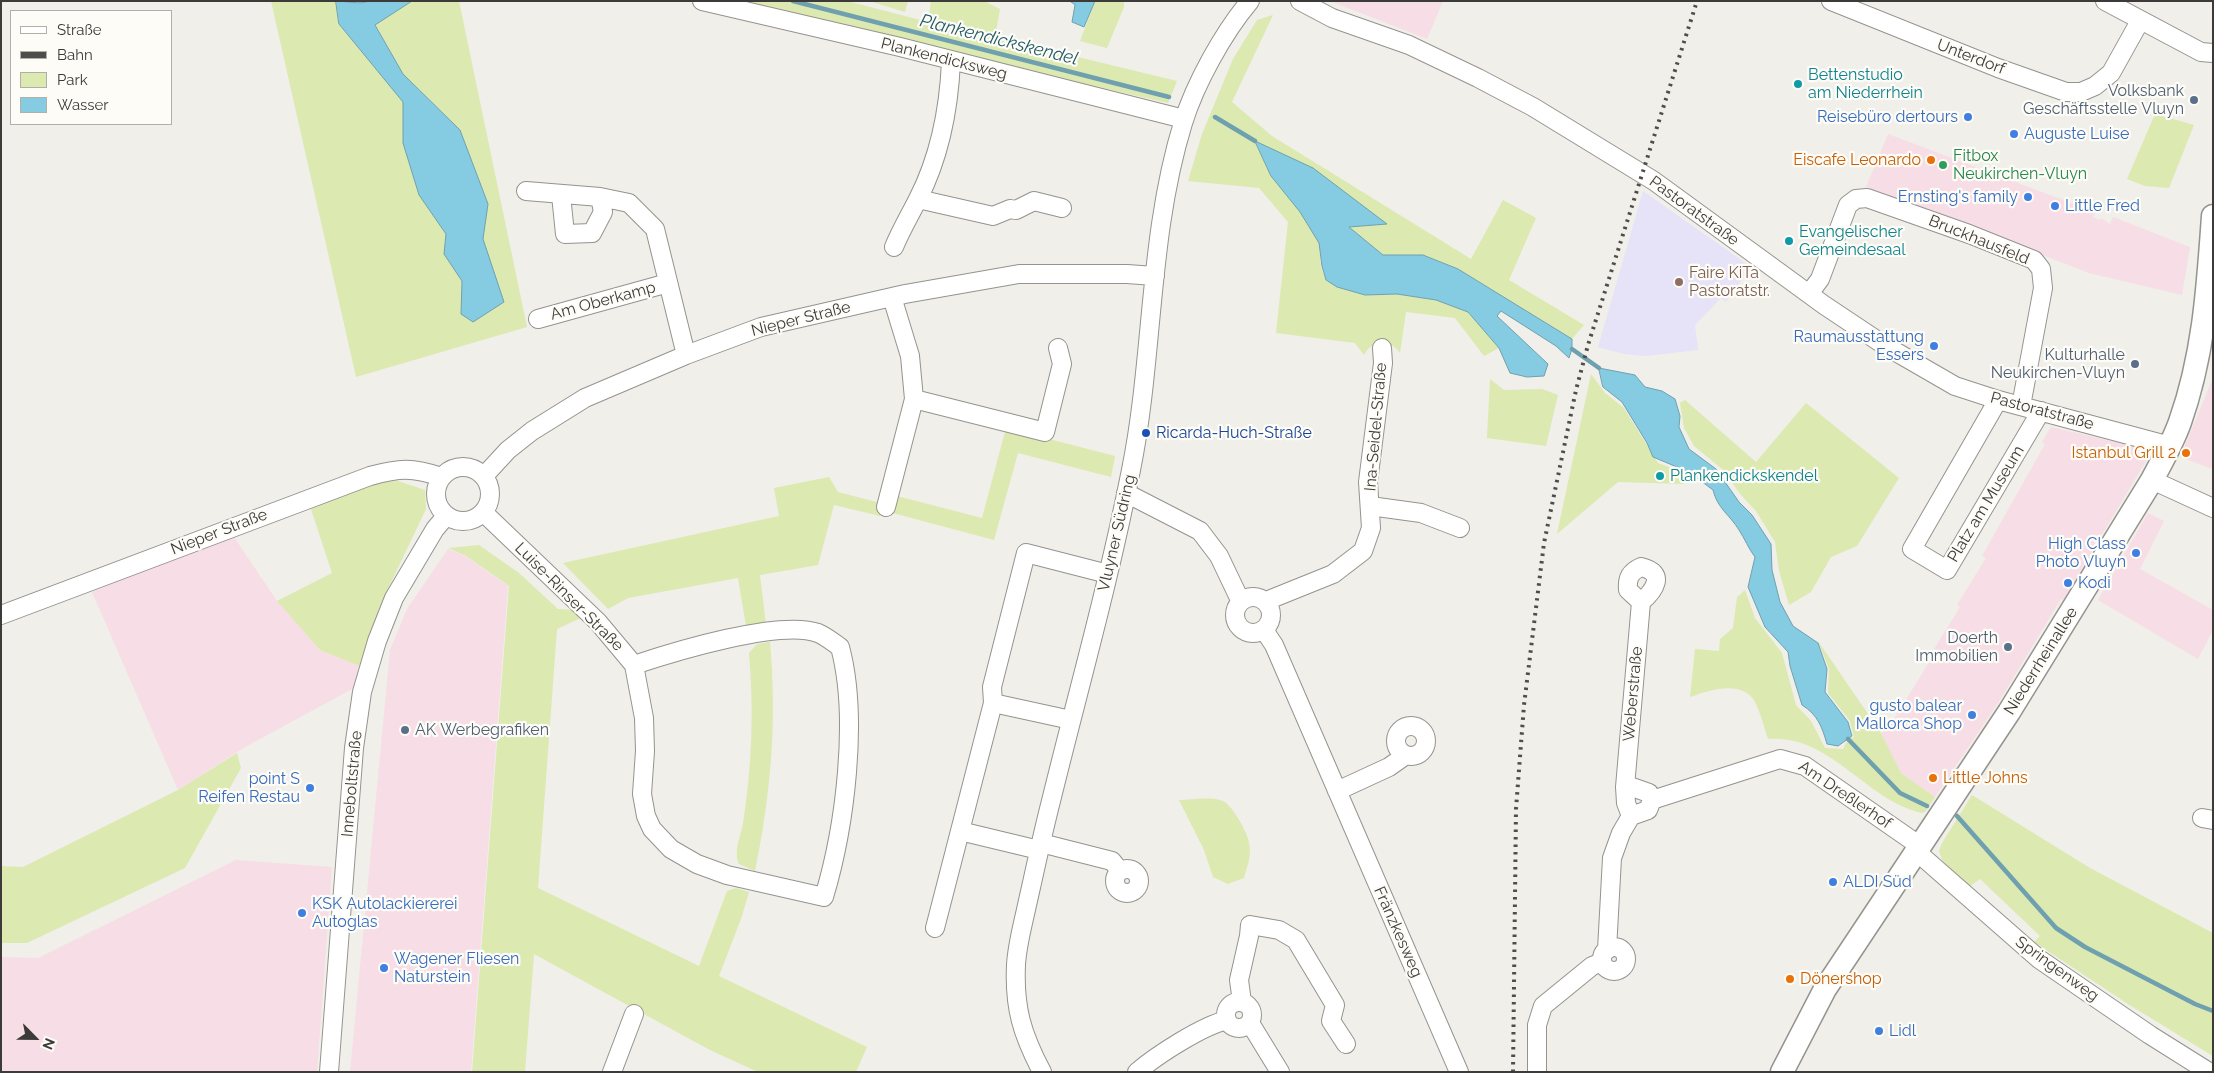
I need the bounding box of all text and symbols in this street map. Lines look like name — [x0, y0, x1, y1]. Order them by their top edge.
legend — [10, 10, 172, 125]
water label: Plankendickskendel — [918, 10, 1080, 70]
text: Straße — [57, 21, 101, 39]
street label: Plankendicksweg — [879, 34, 1009, 84]
street label: Unterdorf — [1934, 35, 2008, 79]
text: Bahn — [57, 46, 93, 64]
place label: Bettenstudio am Niederrhein — [1808, 65, 1923, 103]
text: Park — [57, 71, 88, 89]
marker: Bettenstudio am Niederrhein — [1792, 78, 1804, 90]
place label: Volksbank Geschäftsstelle Vluyn — [2023, 81, 2184, 119]
marker: Volksbank Geschäftsstelle Vluyn — [2188, 94, 2200, 106]
text: Wasser — [57, 96, 109, 114]
place label: Reisebüro dertours — [1817, 107, 1958, 127]
marker: Reisebüro dertours — [1962, 111, 1974, 123]
place label: Auguste Luise — [2024, 124, 2129, 144]
marker: Auguste Luise — [2008, 128, 2020, 140]
place label: Fitbox Neukirchen-Vluyn — [1953, 146, 2087, 184]
place label: Eiscafe Leonardo — [1793, 150, 1921, 170]
marker: Eiscafe Leonardo — [1925, 154, 1937, 166]
marker: Fitbox Neukirchen-Vluyn — [1937, 159, 1949, 171]
street label: Pastoratstraße — [1645, 172, 1743, 250]
place label: Ernsting's family — [1898, 187, 2018, 207]
marker: Ernsting's family — [2022, 191, 2034, 203]
place label: Little Fred — [2065, 196, 2140, 216]
marker: Little Fred — [2049, 200, 2061, 212]
street label: Bruckhausfeld — [1926, 211, 2032, 269]
place label: Evangelischer Gemeindesaal — [1799, 222, 1906, 260]
marker: Evangelischer Gemeindesaal — [1783, 235, 1795, 247]
place label: Faire KiTa Pastoratstr. — [1689, 263, 1770, 301]
marker: Faire KiTa Pastoratstr. — [1673, 276, 1685, 288]
street label: Am Oberkamp — [548, 278, 658, 324]
street label: Nieper Straße — [749, 297, 853, 341]
place label: Raumausstattung Essers — [1794, 327, 1924, 365]
marker: Raumausstattung Essers — [1928, 340, 1940, 352]
place label: Kulturhalle Neukirchen-Vluyn — [1991, 345, 2125, 383]
marker: Kulturhalle Neukirchen-Vluyn — [2129, 358, 2141, 370]
street label: Ina-Seidel-Straße — [1361, 362, 1391, 492]
street label: Pastoratstraße — [1988, 388, 2096, 434]
place label: Ricarda-Huch-Straße — [1156, 423, 1312, 443]
marker: Ricarda-Huch-Straße — [1140, 427, 1152, 439]
street label: Platz am Museum — [1944, 442, 2028, 566]
place label: Istanbul Grill 2 — [2071, 443, 2176, 463]
marker: Istanbul Grill 2 — [2180, 447, 2192, 459]
place label: Plankendickskendel — [1670, 466, 1818, 486]
marker: Plankendickskendel — [1654, 470, 1666, 482]
street label: Vluyner Südring — [1094, 473, 1140, 593]
street label: Nieper Straße — [168, 505, 270, 559]
place label: High Class Photo Vluyn — [2036, 534, 2126, 572]
street label: Luise-Rinser-Straße — [511, 539, 627, 655]
marker: High Class Photo Vluyn — [2130, 547, 2142, 559]
place label: Kodi — [2078, 573, 2111, 593]
marker: Kodi — [2062, 577, 2074, 589]
street label: Niederrheinallee — [2000, 604, 2082, 718]
place label: Doerth Immobilien — [1915, 628, 1998, 666]
marker: Doerth Immobilien — [2002, 641, 2014, 653]
street label: Weberstraße — [1619, 646, 1647, 742]
place label: gusto balear Mallorca Shop — [1856, 696, 1962, 734]
marker: gusto balear Mallorca Shop — [1966, 709, 1978, 721]
place label: AK Werbegrafiken — [415, 720, 549, 740]
marker: AK Werbegrafiken — [399, 724, 411, 736]
street label: Inneboltstraße — [338, 730, 366, 838]
street label: Am Dreßlerhof — [1795, 757, 1895, 833]
place label: Little Johns — [1943, 768, 2028, 788]
place label: point S Reifen Restau — [198, 769, 300, 807]
marker: Little Johns — [1927, 772, 1939, 784]
marker: point S Reifen Restau — [304, 782, 316, 794]
place label: ALDI Süd — [1843, 872, 1912, 892]
marker: ALDI Süd — [1827, 876, 1839, 888]
street label: Fränzkesweg — [1369, 884, 1427, 980]
place label: KSK Autolackiererei Autoglas — [312, 894, 457, 932]
marker: KSK Autolackiererei Autoglas — [296, 907, 308, 919]
street label: Springenweg — [2012, 932, 2102, 1006]
place label: Wagener Fliesen Naturstein — [394, 949, 519, 987]
marker: Wagener Fliesen Naturstein — [378, 962, 390, 974]
place label: Dönershop — [1800, 969, 1882, 989]
marker: Dönershop — [1784, 973, 1796, 985]
north arrow — [10, 1013, 60, 1063]
place label: Lidl — [1889, 1021, 1916, 1041]
marker: Lidl — [1873, 1025, 1885, 1037]
text: N — [39, 1036, 58, 1052]

